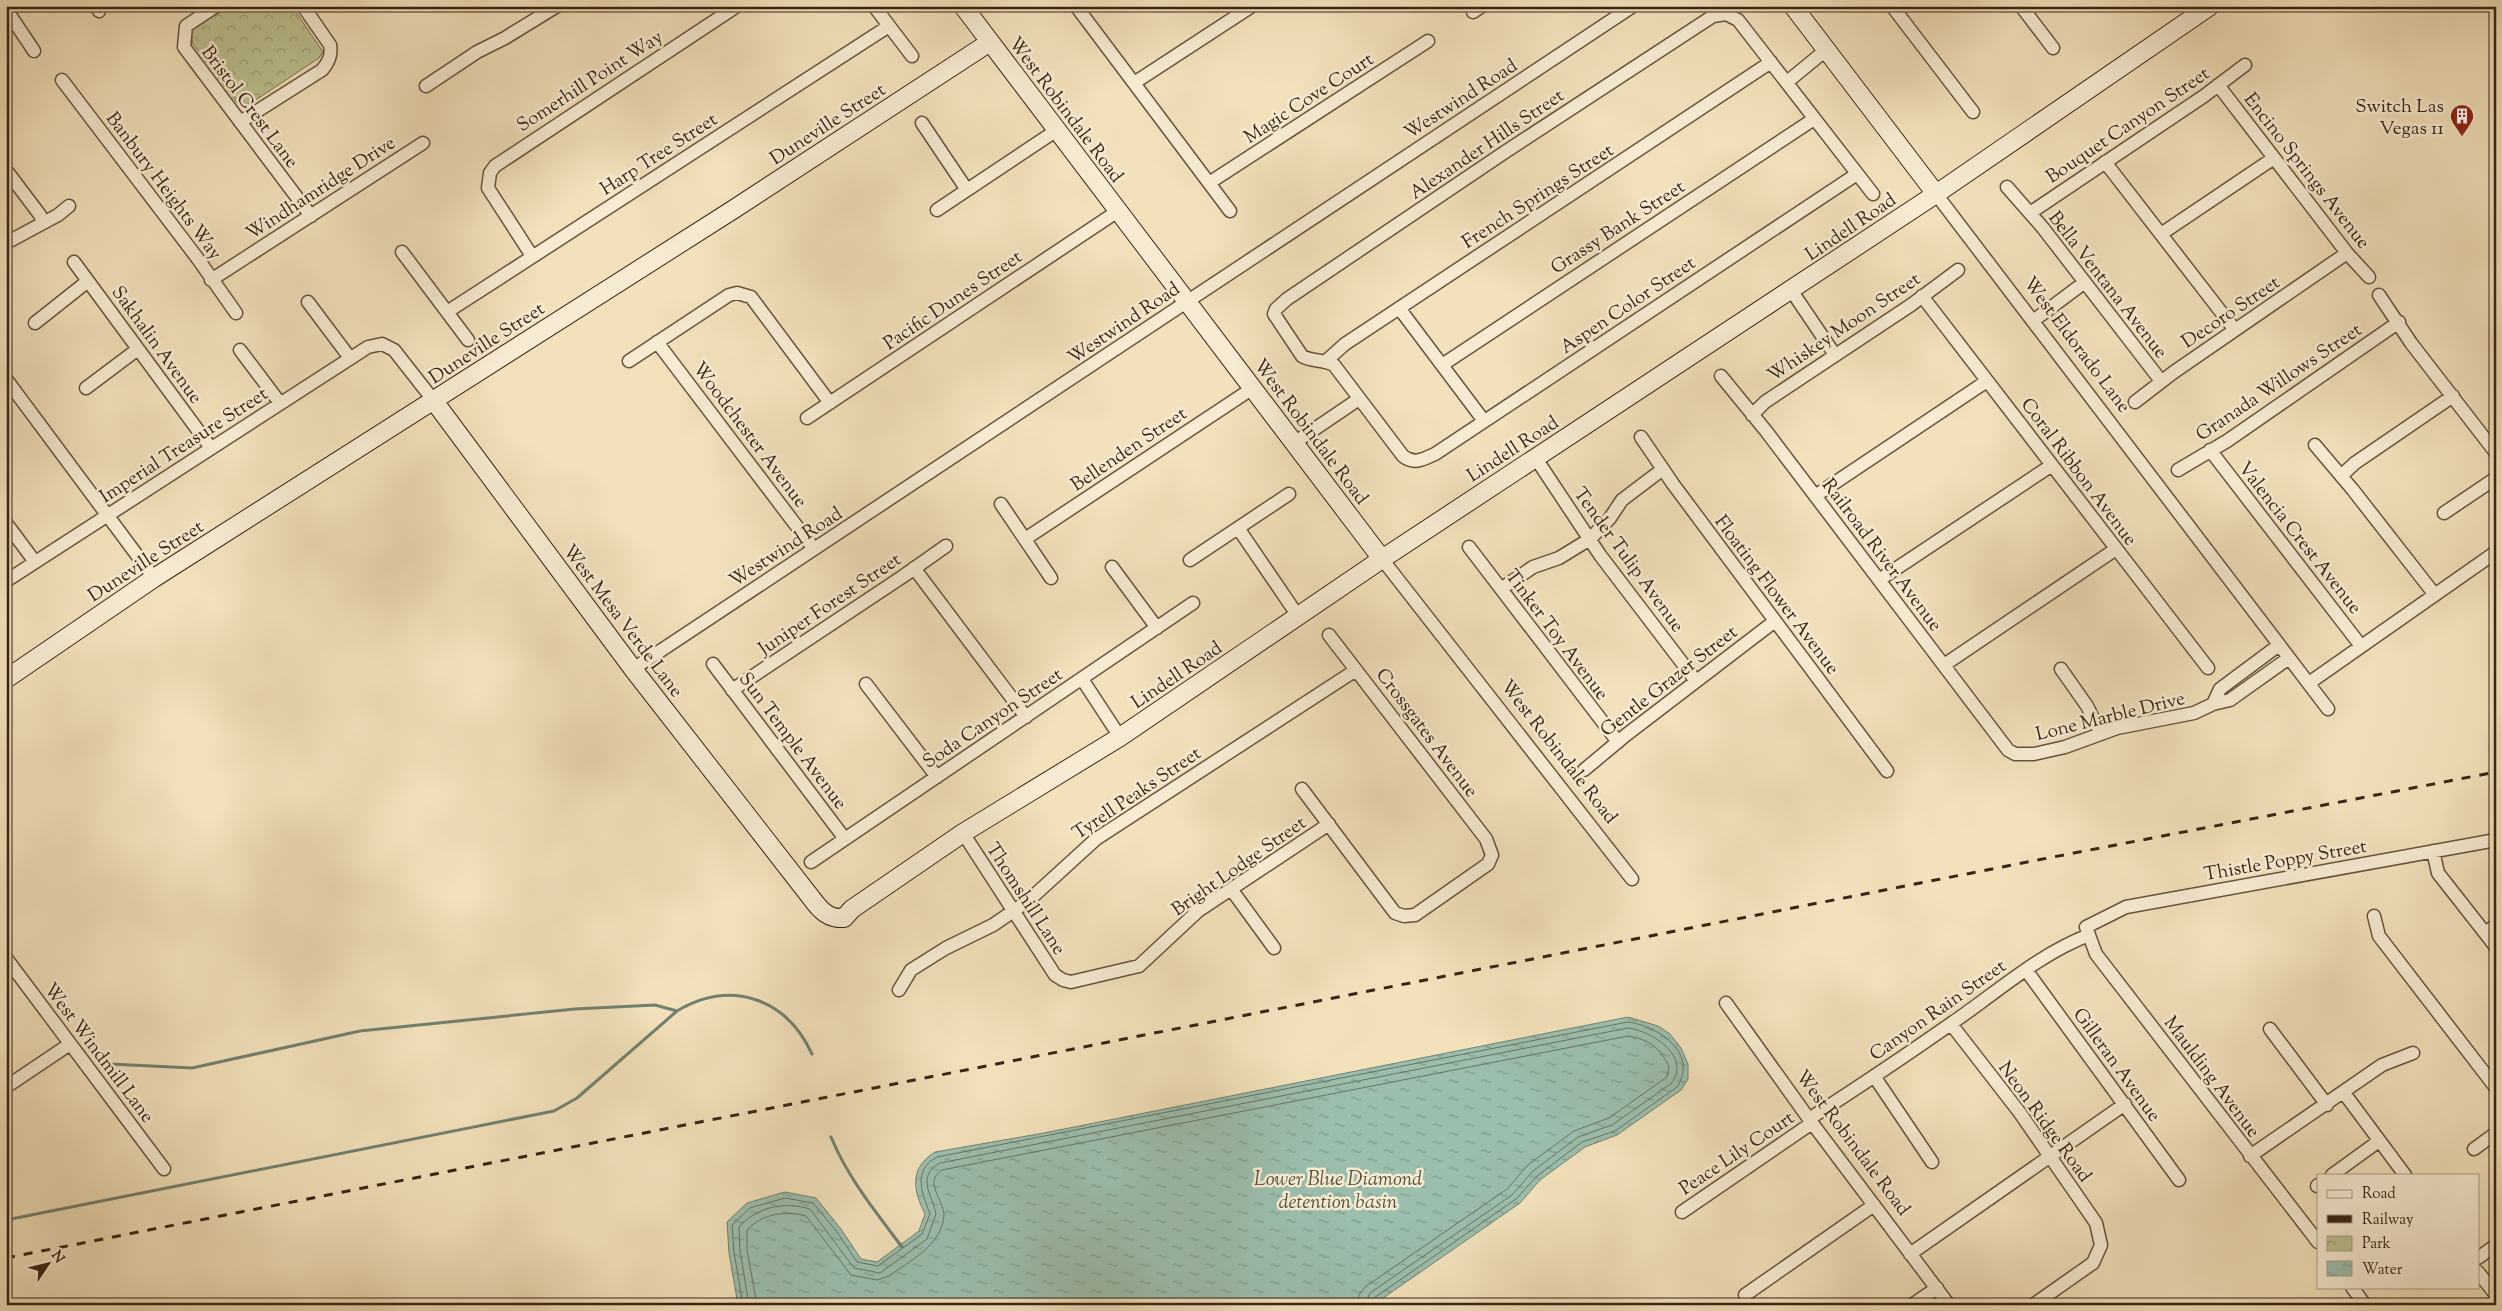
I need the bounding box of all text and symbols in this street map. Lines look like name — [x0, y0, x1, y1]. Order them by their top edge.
street label: Somerhill Point Way — [512, 24, 669, 140]
street label: West Robindale Road — [1001, 32, 1129, 189]
street label: Bristol Crest Lane — [194, 41, 304, 175]
street label: Magic Cove Court — [1239, 47, 1380, 151]
street label: Westwind Road — [1399, 53, 1524, 147]
street label: Bouquet Canyon Street — [2041, 61, 2216, 191]
street label: Duneville Street — [765, 77, 892, 173]
street label: Alexander Hills Street — [1405, 83, 1571, 207]
street label: Encino Springs Avenue — [2236, 88, 2376, 255]
place label: Switch Las Vegas 11 — [2355, 94, 2445, 143]
building icon: Switch Las Vegas 11 — [2449, 103, 2475, 137]
street label: Banbury Heights Way — [98, 107, 228, 267]
street label: Harp Tree Street — [595, 107, 724, 203]
street label: Windhamridge Drive — [241, 130, 402, 248]
street label: French Springs Street — [1457, 138, 1620, 256]
street label: Grassy Bank Street — [1546, 174, 1691, 282]
street label: Lindell Road — [1801, 188, 1903, 268]
street label: Bella Ventana Avenue — [2041, 206, 2173, 365]
street label: Pacific Dunes Street — [879, 244, 1029, 358]
street label: Aspen Color Street — [1555, 250, 1702, 362]
street label: Whiskey Moon Street — [1762, 266, 1927, 389]
street label: Decoro Street — [2177, 270, 2286, 356]
street label: West Eldorado Lane — [2016, 272, 2136, 419]
street label: Westwind Road — [1063, 276, 1186, 372]
street label: Sakhalin Avenue — [104, 281, 208, 410]
street label: Duneville Street — [424, 296, 551, 392]
street label: Granada Willows Street — [2191, 317, 2368, 449]
street label: West Robindale Road — [1246, 354, 1374, 511]
street label: Woodchester Avenue — [685, 357, 813, 514]
street label: Imperial Treasure Street — [95, 381, 274, 511]
street label: Coral Ribbon Avenue — [2013, 393, 2143, 552]
street label: Bellenden Street — [1066, 401, 1193, 499]
street label: Lindell Road — [1462, 410, 1565, 490]
street label: Valencia Crest Avenue — [2231, 456, 2367, 621]
street label: Railroad River Avenue — [1814, 473, 1948, 638]
street label: Tender Tulip Avenue — [1566, 482, 1690, 639]
street label: Westwind Road — [724, 501, 849, 595]
street label: Floating Flower Avenue — [1707, 510, 1845, 681]
street label: Duneville Street — [83, 514, 210, 610]
street label: West Mesa Verde Lane — [555, 539, 689, 704]
street label: Juniper Forest Street — [753, 547, 908, 664]
street label: Tinker Toy Avenue — [1498, 564, 1614, 707]
street label: Gentle Grazer Street — [1595, 619, 1744, 744]
street label: Lindell Road — [1127, 636, 1229, 716]
street label: Soda Canyon Street — [918, 662, 1069, 776]
street label: Crossgates Avenue — [1368, 663, 1484, 804]
street label: Sun Temple Avenue — [731, 667, 853, 816]
street label: West Robindale Road — [1493, 675, 1623, 831]
street label: Lone Marble Drive — [2033, 686, 2188, 749]
street label: Tyrell Peaks Street — [1068, 741, 1208, 847]
street label: Bright Lodge Street — [1167, 810, 1313, 924]
street label: Thistle Poppy Street — [2202, 834, 2369, 889]
street label: Thomshill Lane — [978, 838, 1071, 961]
street label: Canyon Rain Street — [1865, 953, 2013, 1068]
street label: West Windmill Lane — [36, 978, 160, 1129]
street label: Gilleran Avenue — [2065, 1003, 2167, 1128]
street label: Maulding Avenue — [2156, 1011, 2266, 1144]
street label: Neon Ridge Road — [1991, 1056, 2097, 1189]
street label: West Robindale Road — [1788, 1065, 1916, 1222]
street label: Peace Lily Court — [1674, 1105, 1801, 1203]
water label: Lower Blue Diamond detention basin — [1254, 1166, 1422, 1218]
legend — [2317, 1174, 2480, 1288]
text: Road — [2362, 1184, 2396, 1205]
text: Railway — [2362, 1210, 2414, 1231]
text: Park — [2362, 1234, 2391, 1255]
north arrow — [22, 1238, 72, 1288]
text: N — [46, 1247, 68, 1268]
text: Water — [2362, 1260, 2403, 1281]

